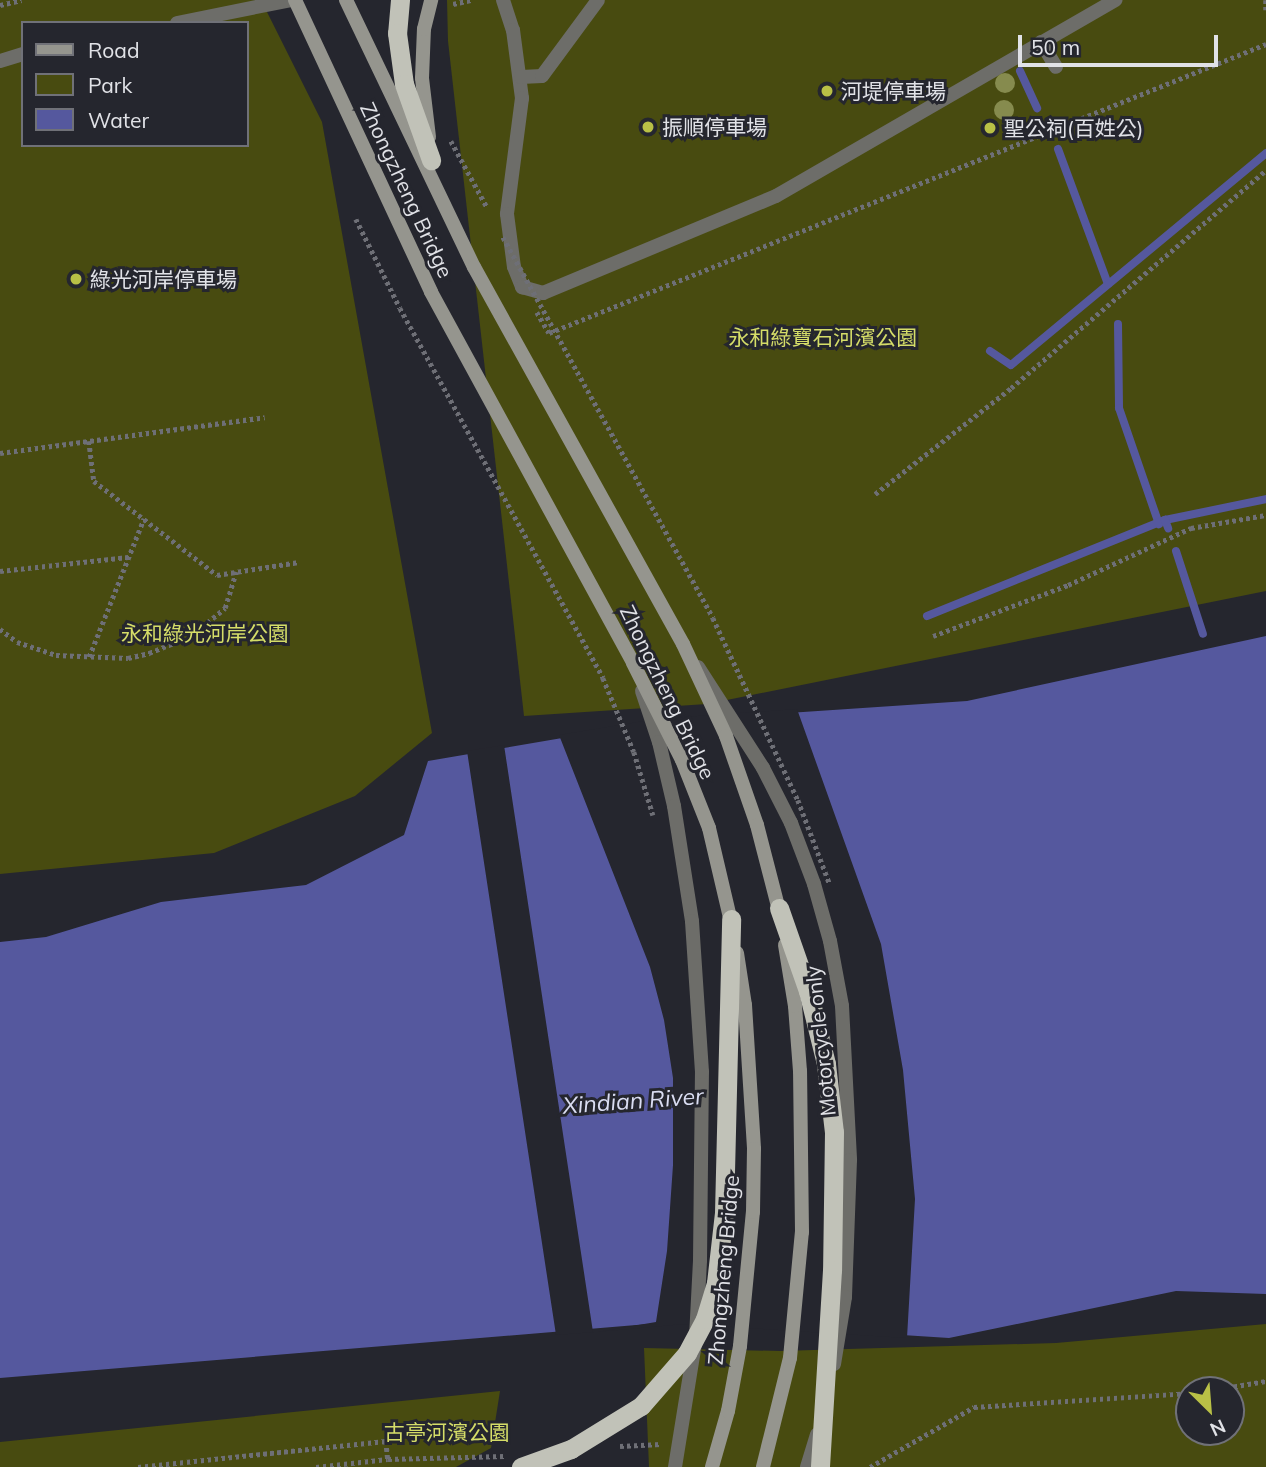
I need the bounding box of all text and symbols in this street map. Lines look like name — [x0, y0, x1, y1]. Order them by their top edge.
legend — [21, 21, 248, 147]
scale bar — [1021, 21, 1220, 65]
text: 50 m — [1031, 34, 1080, 60]
text: Road — [88, 37, 139, 63]
text: Park — [88, 72, 132, 98]
place label: 河堤停車場 — [841, 78, 946, 104]
marker: 河堤停車場 — [819, 83, 835, 99]
street label: Zhongzheng Bridge — [355, 98, 459, 282]
text: Water — [88, 107, 149, 133]
place label: 振順停車場 — [662, 114, 767, 140]
place label: 聖公祠(百姓公) — [1004, 115, 1143, 141]
marker: 振順停車場 — [640, 119, 656, 135]
marker: 聖公祠(百姓公) — [982, 120, 998, 136]
place label: 綠光河岸停車場 — [90, 266, 237, 292]
marker: 綠光河岸停車場 — [68, 271, 84, 287]
park label: 永和綠寶石河濱公園 — [729, 324, 917, 350]
street label: Zhongzheng Bridge — [615, 601, 721, 783]
park label: 永和綠光河岸公園 — [121, 620, 289, 646]
street label: Motorcycle only — [800, 965, 840, 1117]
water label: Xindian River — [562, 1082, 704, 1120]
street label: Zhongzheng Bridge — [702, 1174, 744, 1366]
north arrow — [1175, 1376, 1245, 1446]
text: N — [1206, 1414, 1230, 1442]
park label: 古亭河濱公園 — [384, 1419, 510, 1445]

